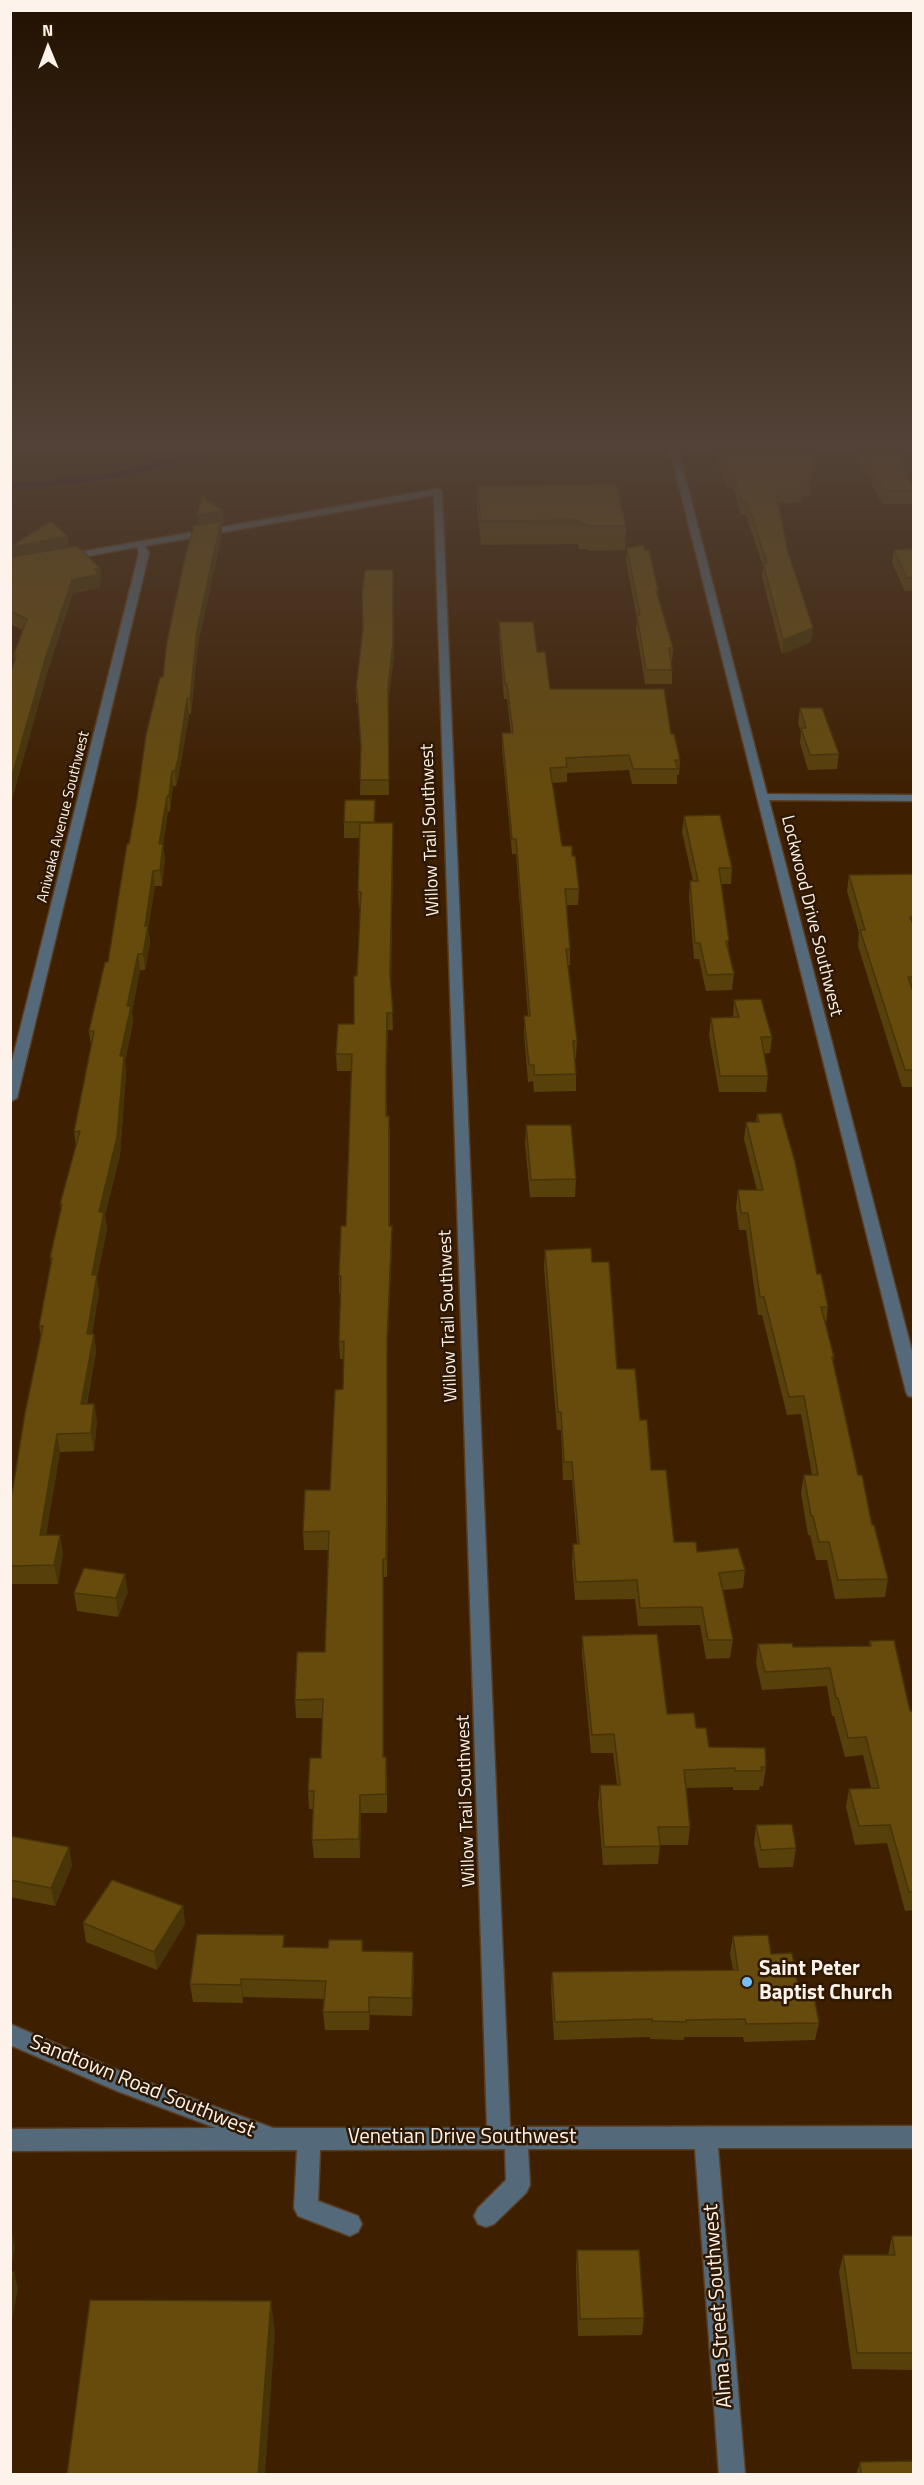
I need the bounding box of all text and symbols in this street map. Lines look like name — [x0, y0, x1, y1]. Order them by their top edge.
north arrow — [18, 18, 78, 78]
text: N — [42, 18, 53, 42]
street label: Aniwaka Avenue Southwest — [34, 730, 94, 904]
street label: Willow Trail Southwest — [417, 743, 445, 917]
street label: Lockwood Drive Southwest — [776, 813, 846, 1019]
street label: Willow Trail Southwest — [435, 1229, 463, 1403]
street label: Willow Trail Southwest — [453, 1714, 481, 1888]
place label: Saint Peter Baptist Church — [759, 1957, 893, 2007]
marker: Saint Peter Baptist Church — [740, 1975, 754, 1989]
street label: Sandtown Road Southwest — [26, 2030, 258, 2144]
street label: Venetian Drive Southwest — [348, 2125, 576, 2151]
street label: Alma Street Southwest — [699, 2203, 739, 2409]

